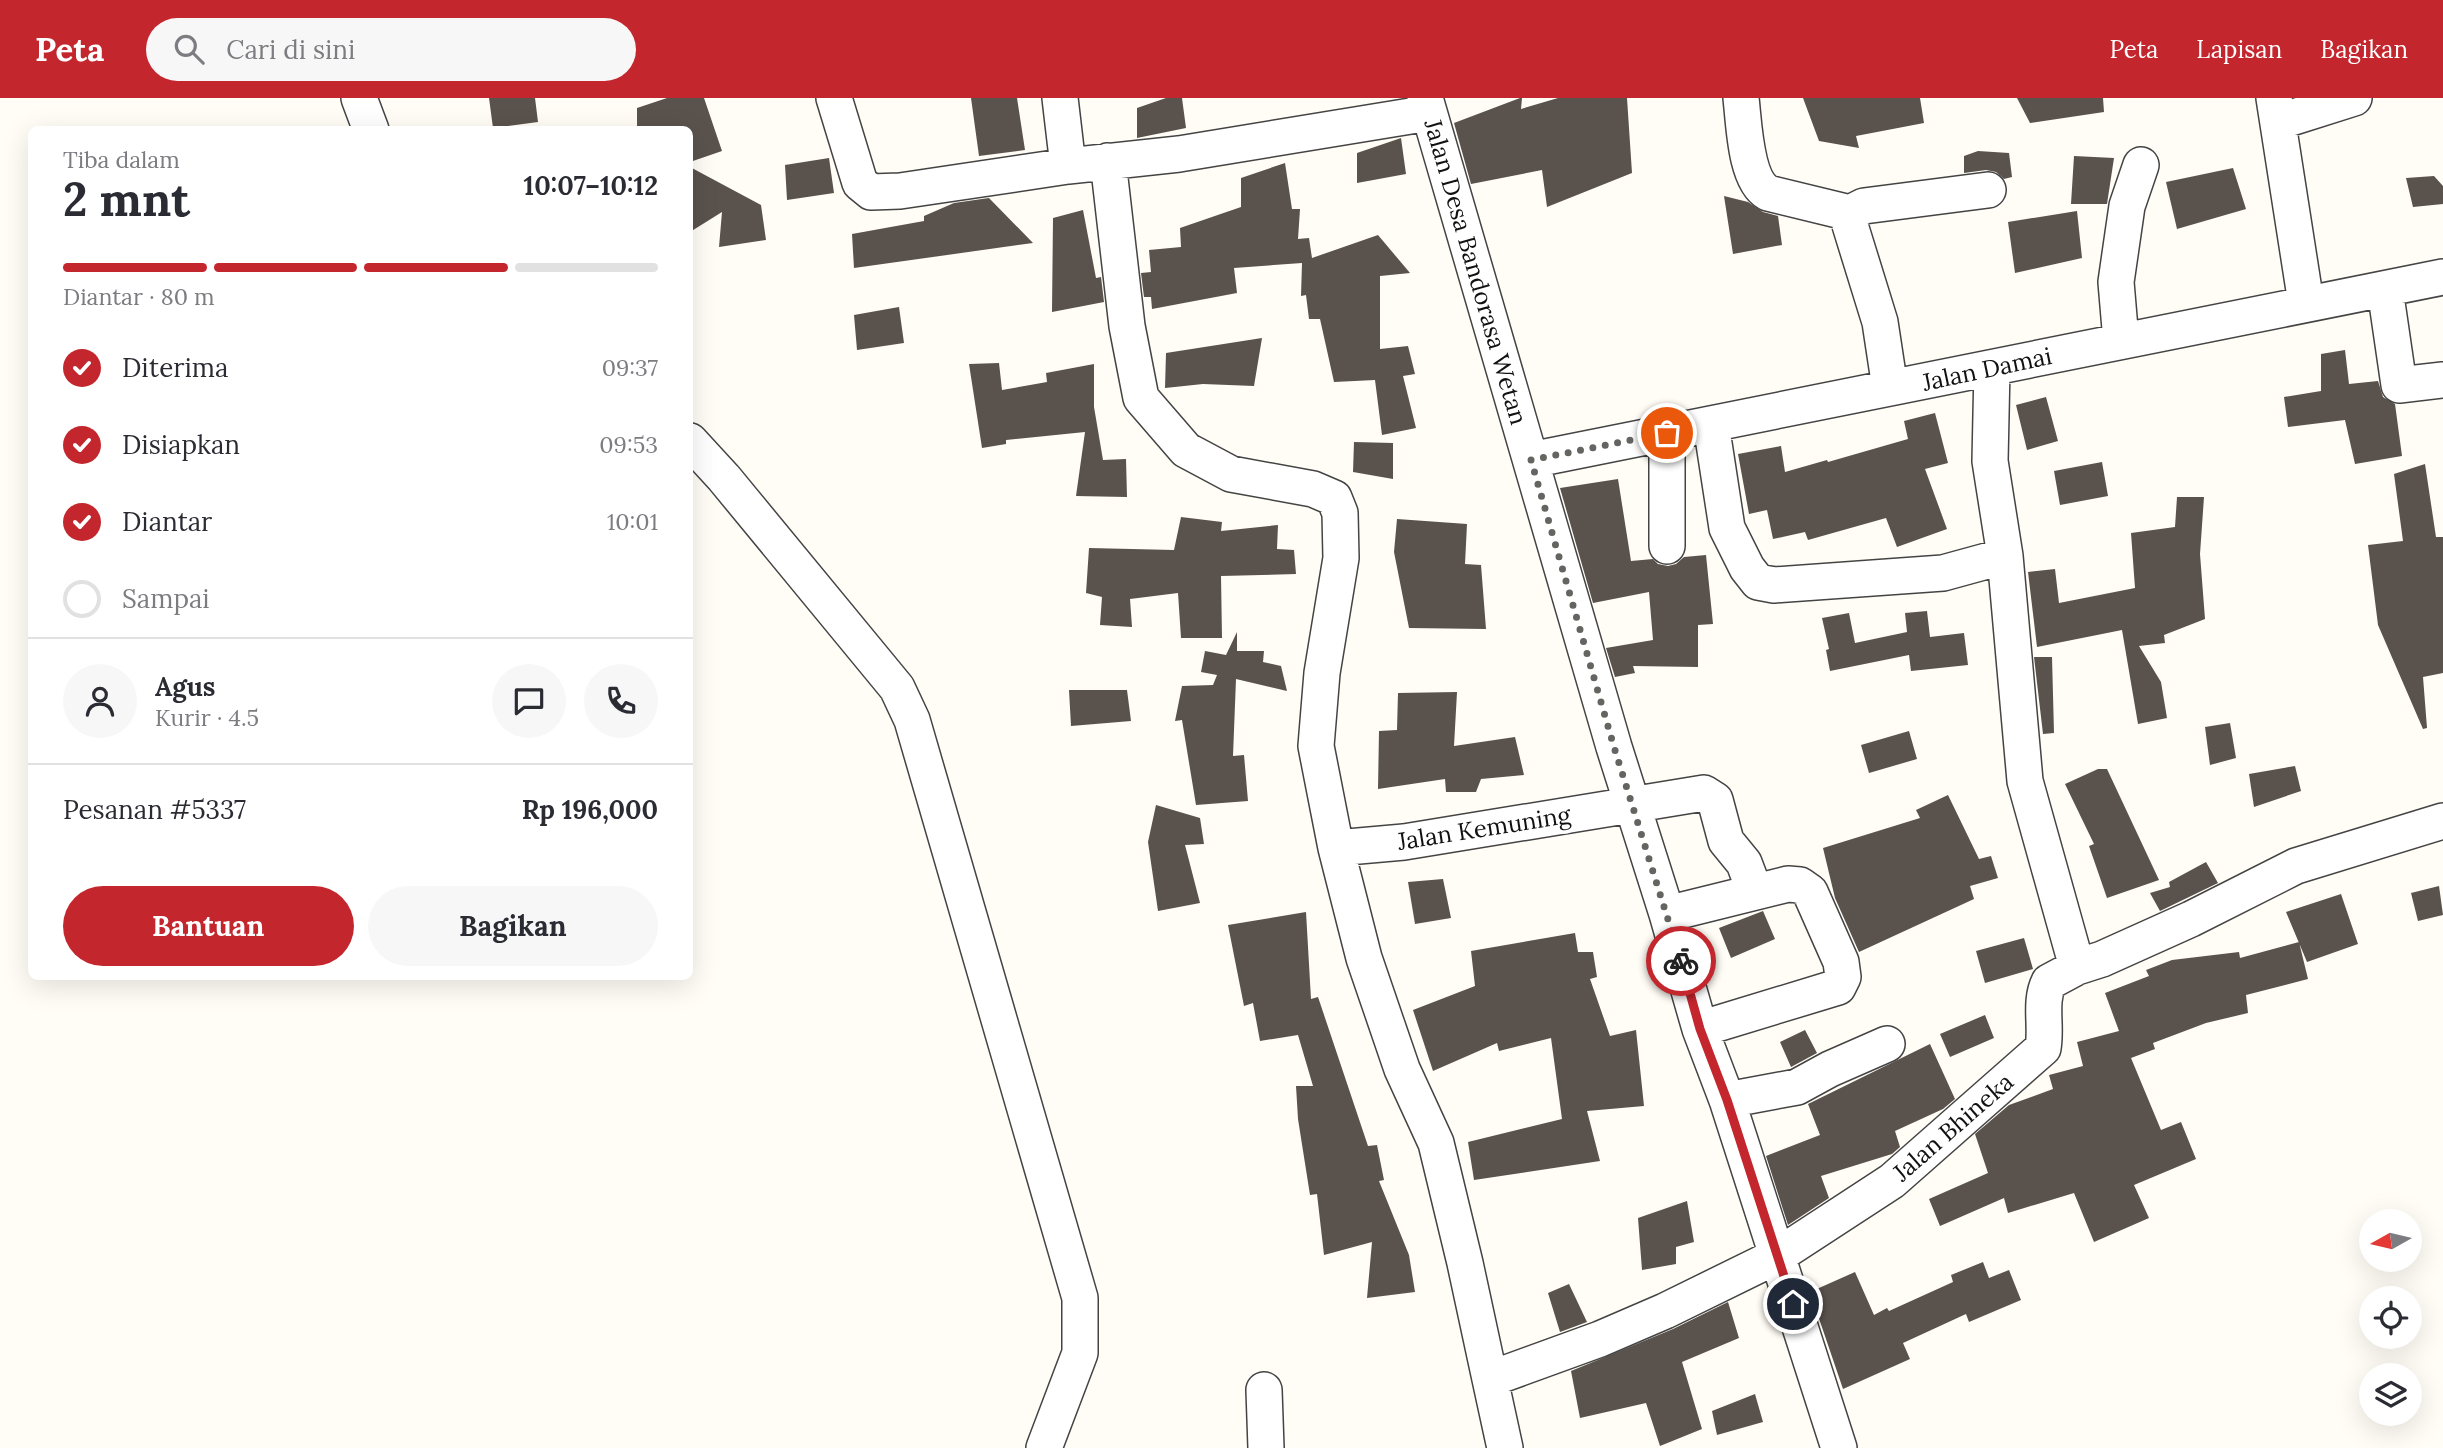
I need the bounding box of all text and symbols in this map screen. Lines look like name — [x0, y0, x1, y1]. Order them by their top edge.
search box — [146, 18, 636, 81]
text: Peta — [35, 28, 104, 70]
icon: search — [170, 30, 208, 68]
text: Cari di sini — [226, 33, 355, 66]
text: Peta — [2110, 34, 2158, 65]
text: Lapisan — [2196, 34, 2282, 65]
text: Bagikan — [2320, 34, 2408, 65]
street label: Jalan Desa Bandorasa Wetan — [1417, 115, 1534, 428]
text: Tiba dalam — [63, 145, 180, 174]
text: 10:07–10:12 — [524, 169, 658, 202]
text: 2 mnt — [63, 170, 190, 229]
text: Diantar · 80 m — [63, 282, 215, 311]
street label: Jalan Damai — [1918, 340, 2055, 398]
icon: check — [63, 349, 101, 387]
text: Diterima — [122, 351, 228, 384]
text: 09:37 — [602, 353, 658, 382]
pin — [1637, 403, 1697, 463]
icon: bag — [1648, 414, 1686, 452]
icon: check — [63, 426, 101, 464]
text: Disiapkan — [122, 428, 240, 461]
text: 09:53 — [599, 430, 658, 459]
icon: check — [63, 503, 101, 541]
text: Diantar — [122, 505, 212, 538]
text: 10:01 — [607, 507, 658, 536]
text: Sampai — [122, 582, 210, 615]
button: person — [63, 664, 137, 738]
button: chat — [492, 664, 566, 738]
button: phone — [584, 664, 658, 738]
text: Agus — [155, 670, 215, 703]
text: Kurir · 4.5 — [155, 703, 259, 732]
text: Pesanan #5337 — [63, 793, 246, 826]
text: Rp 196,000 — [522, 793, 658, 826]
street label: Jalan Kemuning — [1394, 799, 1573, 857]
button: Bantuan — [63, 886, 354, 966]
button: Bagikan — [368, 886, 658, 966]
courier — [1646, 926, 1716, 996]
icon: bike — [1662, 942, 1700, 980]
street label: Jalan Bhineka — [1886, 1066, 2020, 1188]
north arrow — [2359, 1209, 2422, 1272]
map controls — [2359, 1209, 2422, 1426]
pin — [1763, 1274, 1823, 1334]
icon: home — [1774, 1285, 1812, 1323]
button: locate — [2359, 1286, 2422, 1349]
button: layers — [2359, 1363, 2422, 1426]

